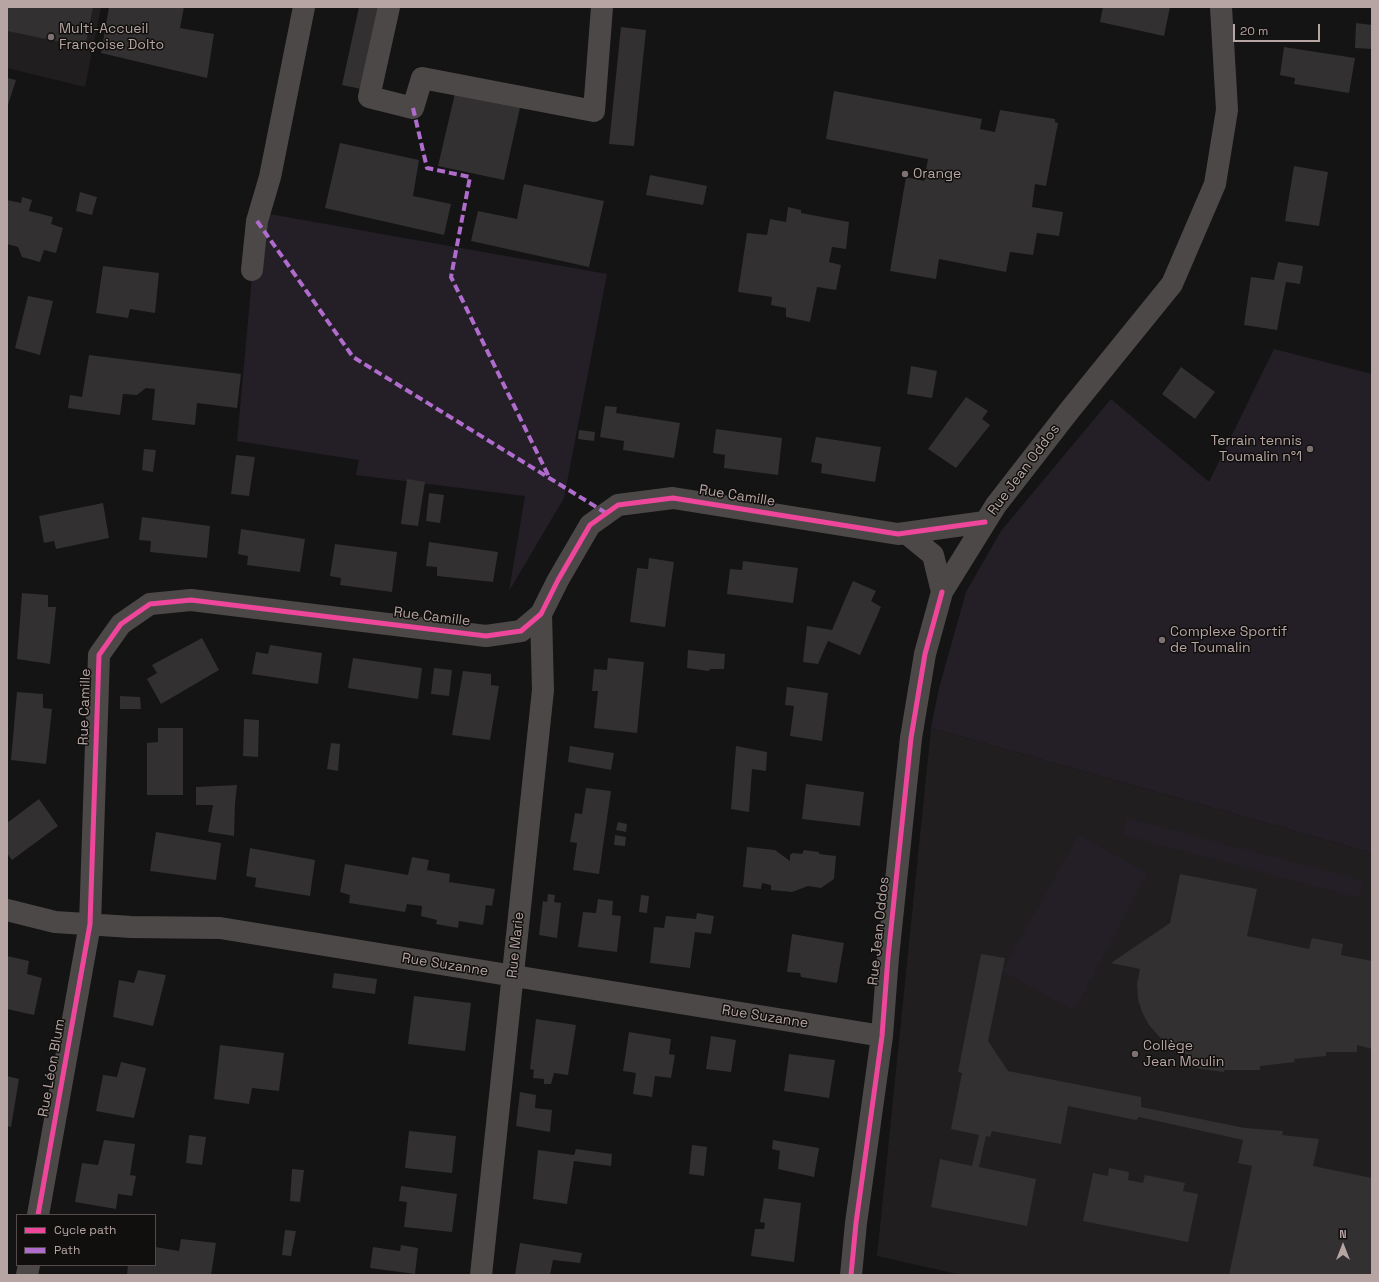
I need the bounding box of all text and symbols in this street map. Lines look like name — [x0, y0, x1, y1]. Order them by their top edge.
scale bar — [1235, 16, 1322, 42]
place label: Multi-Accueil Françoise Dolto — [59, 21, 164, 54]
text: 20 m — [1240, 23, 1268, 39]
marker: Multi-Accueil Françoise Dolto — [46, 32, 56, 42]
place label: Orange — [913, 166, 961, 182]
marker: Orange — [900, 169, 910, 179]
street label: Rue Jean Oddos — [984, 421, 1064, 519]
place label: Terrain tennis Toumalin n°1 — [1210, 433, 1302, 466]
marker: Terrain tennis Toumalin n°1 — [1305, 444, 1315, 454]
street label: Rue Camille — [698, 482, 776, 510]
street label: Rue Camille — [393, 604, 471, 630]
place label: Complexe Sportif de Toumalin — [1170, 624, 1287, 656]
marker: Complexe Sportif de Toumalin — [1157, 635, 1167, 645]
street label: Rue Camille — [75, 668, 95, 746]
street label: Rue Jean Oddos — [865, 876, 893, 986]
street label: Rue Marie — [504, 911, 528, 979]
street label: Rue Suzanne — [401, 950, 489, 980]
street label: Rue Suzanne — [721, 1002, 809, 1032]
street label: Rue Léon Blum — [35, 1018, 69, 1118]
place label: Collège Jean Moulin — [1143, 1038, 1224, 1070]
marker: Collège Jean Moulin — [1130, 1049, 1140, 1059]
legend — [16, 1214, 156, 1266]
text: Cycle path — [54, 1222, 116, 1238]
north arrow — [1323, 1226, 1363, 1266]
text: N — [1339, 1227, 1347, 1241]
text: Path — [54, 1242, 80, 1258]

